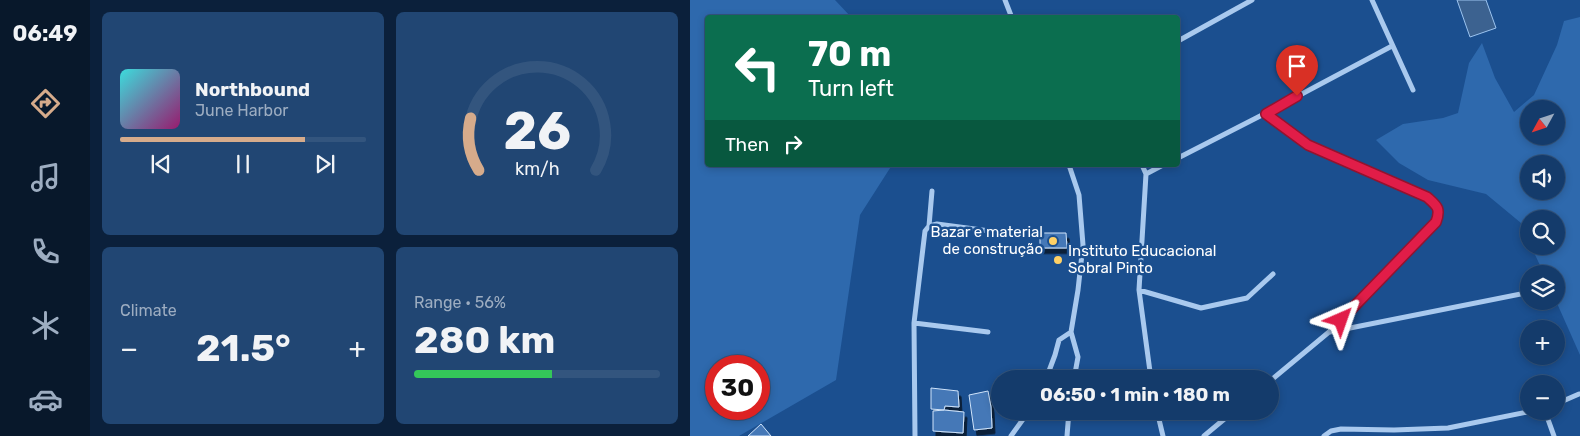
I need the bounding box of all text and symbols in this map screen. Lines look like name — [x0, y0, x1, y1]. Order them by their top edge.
text: 06:49 — [13, 20, 77, 47]
text: 70 m — [808, 33, 891, 75]
icon: left — [725, 35, 790, 100]
pin — [1276, 45, 1318, 96]
icon: arrive — [1283, 52, 1311, 80]
text: Turn left — [808, 75, 894, 102]
text: Northbound — [195, 78, 310, 101]
icon: directions — [28, 86, 63, 121]
text: 26 — [503, 100, 571, 162]
north arrow — [1520, 100, 1565, 145]
map controls — [1520, 100, 1565, 420]
text: June Harbor — [195, 101, 288, 120]
icon: right — [779, 130, 807, 158]
text: Then — [725, 133, 769, 156]
icon: previous — [147, 150, 175, 178]
icon: pause — [229, 150, 257, 178]
icon: next — [311, 150, 339, 178]
button: sound — [1520, 155, 1565, 200]
text: km/h — [515, 158, 559, 179]
icon: music — [28, 160, 63, 195]
button: search — [1520, 210, 1565, 255]
place label: Bazar e material de construção — [931, 223, 1043, 258]
icon: phone — [28, 234, 63, 269]
marker: Bazar e material de construção — [1047, 235, 1059, 247]
place label: Instituto Educacional Sobral Pinto — [1068, 242, 1216, 277]
marker: Instituto Educacional Sobral Pinto — [1052, 254, 1064, 266]
button: layers — [1520, 265, 1565, 310]
text: Range · 56% — [414, 293, 506, 312]
position arrow — [1314, 293, 1366, 345]
text: Climate — [120, 301, 177, 320]
icon: climate — [28, 308, 63, 343]
text: 280 km — [414, 317, 555, 363]
button: + — [1520, 320, 1565, 365]
text: 21.5° — [196, 325, 291, 371]
text: − — [120, 332, 138, 365]
text: + — [349, 332, 366, 365]
speed limit sign: 30 — [705, 355, 770, 420]
button: − — [1520, 375, 1565, 420]
icon: car — [28, 382, 63, 417]
text: 06:50 · 1 min · 180 m — [1040, 383, 1230, 406]

